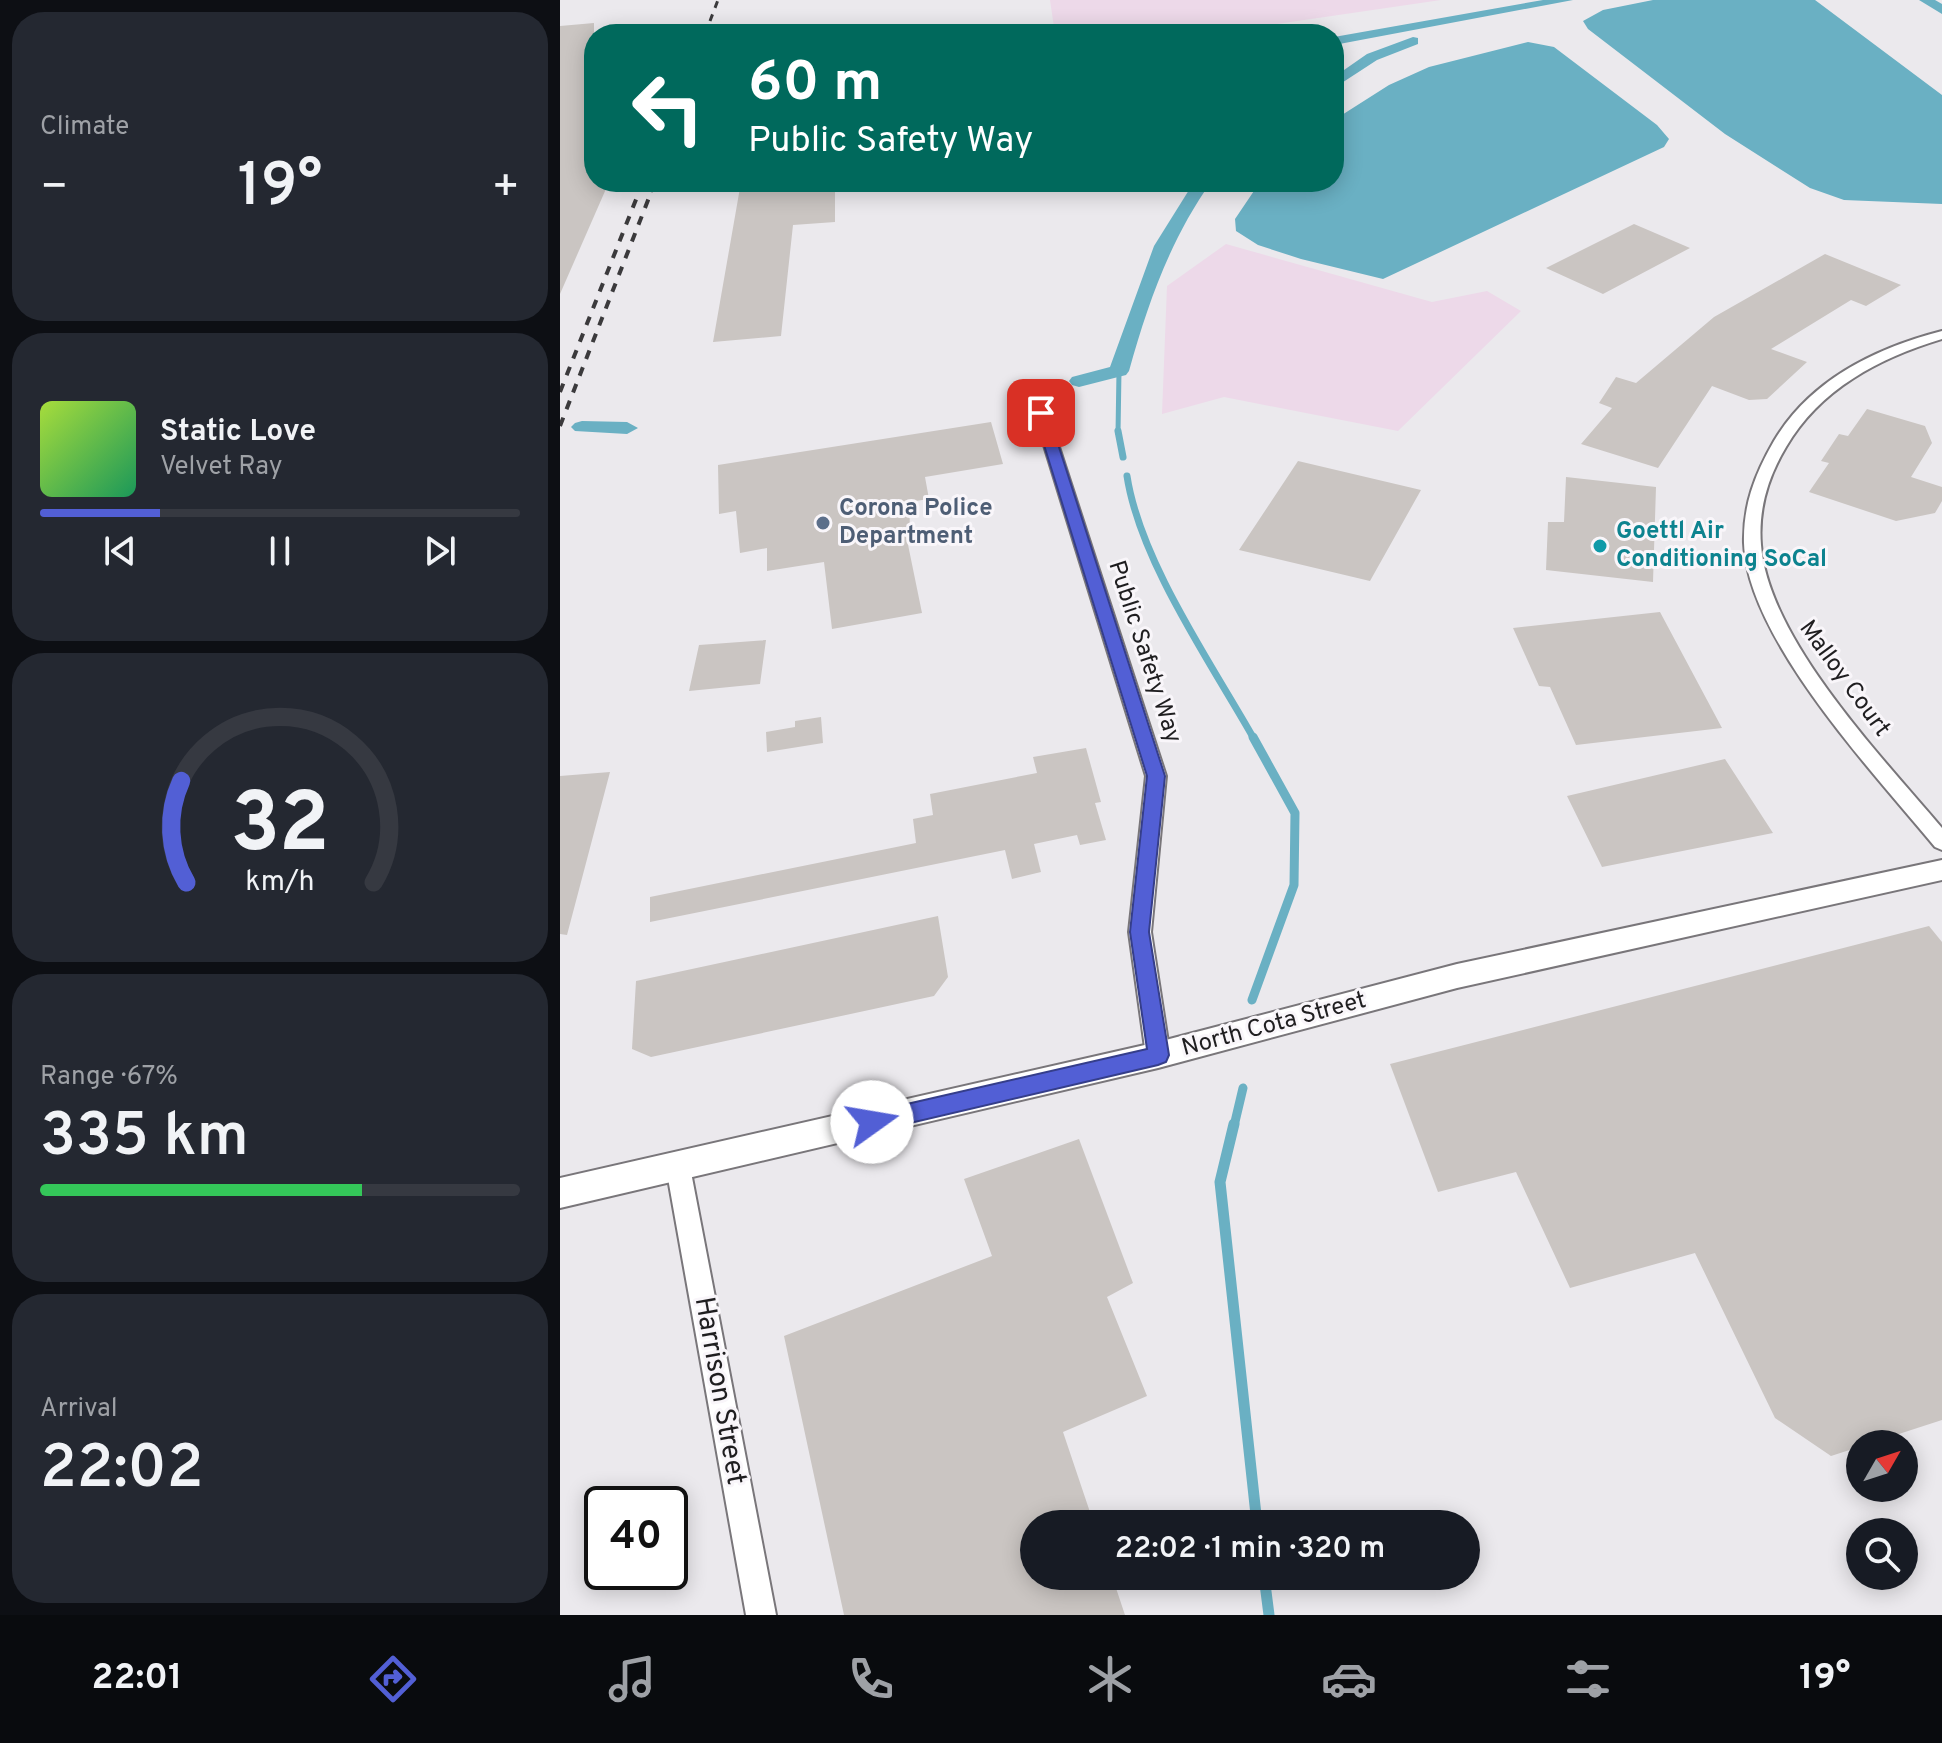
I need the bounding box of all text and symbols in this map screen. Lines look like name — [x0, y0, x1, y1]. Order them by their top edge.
text: 60 m — [748, 50, 882, 120]
icon: left — [616, 56, 720, 160]
text: Climate — [40, 111, 129, 144]
text: Public Safety Way — [748, 119, 1033, 165]
text: 19° — [238, 151, 322, 227]
text: − — [40, 161, 68, 217]
text: + — [492, 161, 520, 217]
pin — [1007, 379, 1075, 447]
icon: arrive — [1019, 391, 1063, 435]
text: Static Love — [160, 414, 316, 451]
text: Velvet Ray — [160, 451, 283, 484]
place label: Corona Police Department — [839, 494, 993, 552]
marker: Corona Police Department — [814, 514, 832, 532]
place label: Goettl Air Conditioning SoCal — [1616, 517, 1827, 575]
icon: previous — [98, 529, 142, 573]
icon: pause — [258, 529, 302, 573]
icon: next — [418, 529, 462, 573]
marker: Goettl Air Conditioning SoCal — [1591, 537, 1609, 555]
street label: Public Safety Way — [1100, 557, 1188, 747]
street label: Malloy Court — [1792, 615, 1896, 743]
text: 32 — [230, 776, 330, 881]
text: km/h — [245, 866, 315, 902]
street label: North Cota Street — [1178, 986, 1370, 1064]
text: Range · 67% — [40, 1061, 178, 1094]
position arrow — [830, 1080, 914, 1164]
text: 335 km — [40, 1101, 249, 1177]
street label: Harrison Street — [685, 1294, 753, 1488]
text: Arrival — [40, 1393, 118, 1426]
north arrow — [1846, 1430, 1918, 1502]
map controls — [1846, 1430, 1918, 1590]
text: 22:02 — [40, 1433, 203, 1509]
speed limit sign: 40 — [584, 1486, 688, 1590]
button: search — [1846, 1518, 1918, 1590]
text: 22:02 · 1 min · 320 m — [1115, 1531, 1385, 1568]
icon: directions — [365, 1651, 421, 1707]
icon: music — [604, 1651, 660, 1707]
icon: phone — [843, 1651, 899, 1707]
icon: climate — [1082, 1651, 1138, 1707]
icon: car — [1321, 1651, 1377, 1707]
icon: filters — [1560, 1651, 1616, 1707]
text: 22:01 — [91, 1656, 182, 1702]
text: 19° — [1799, 1656, 1851, 1702]

